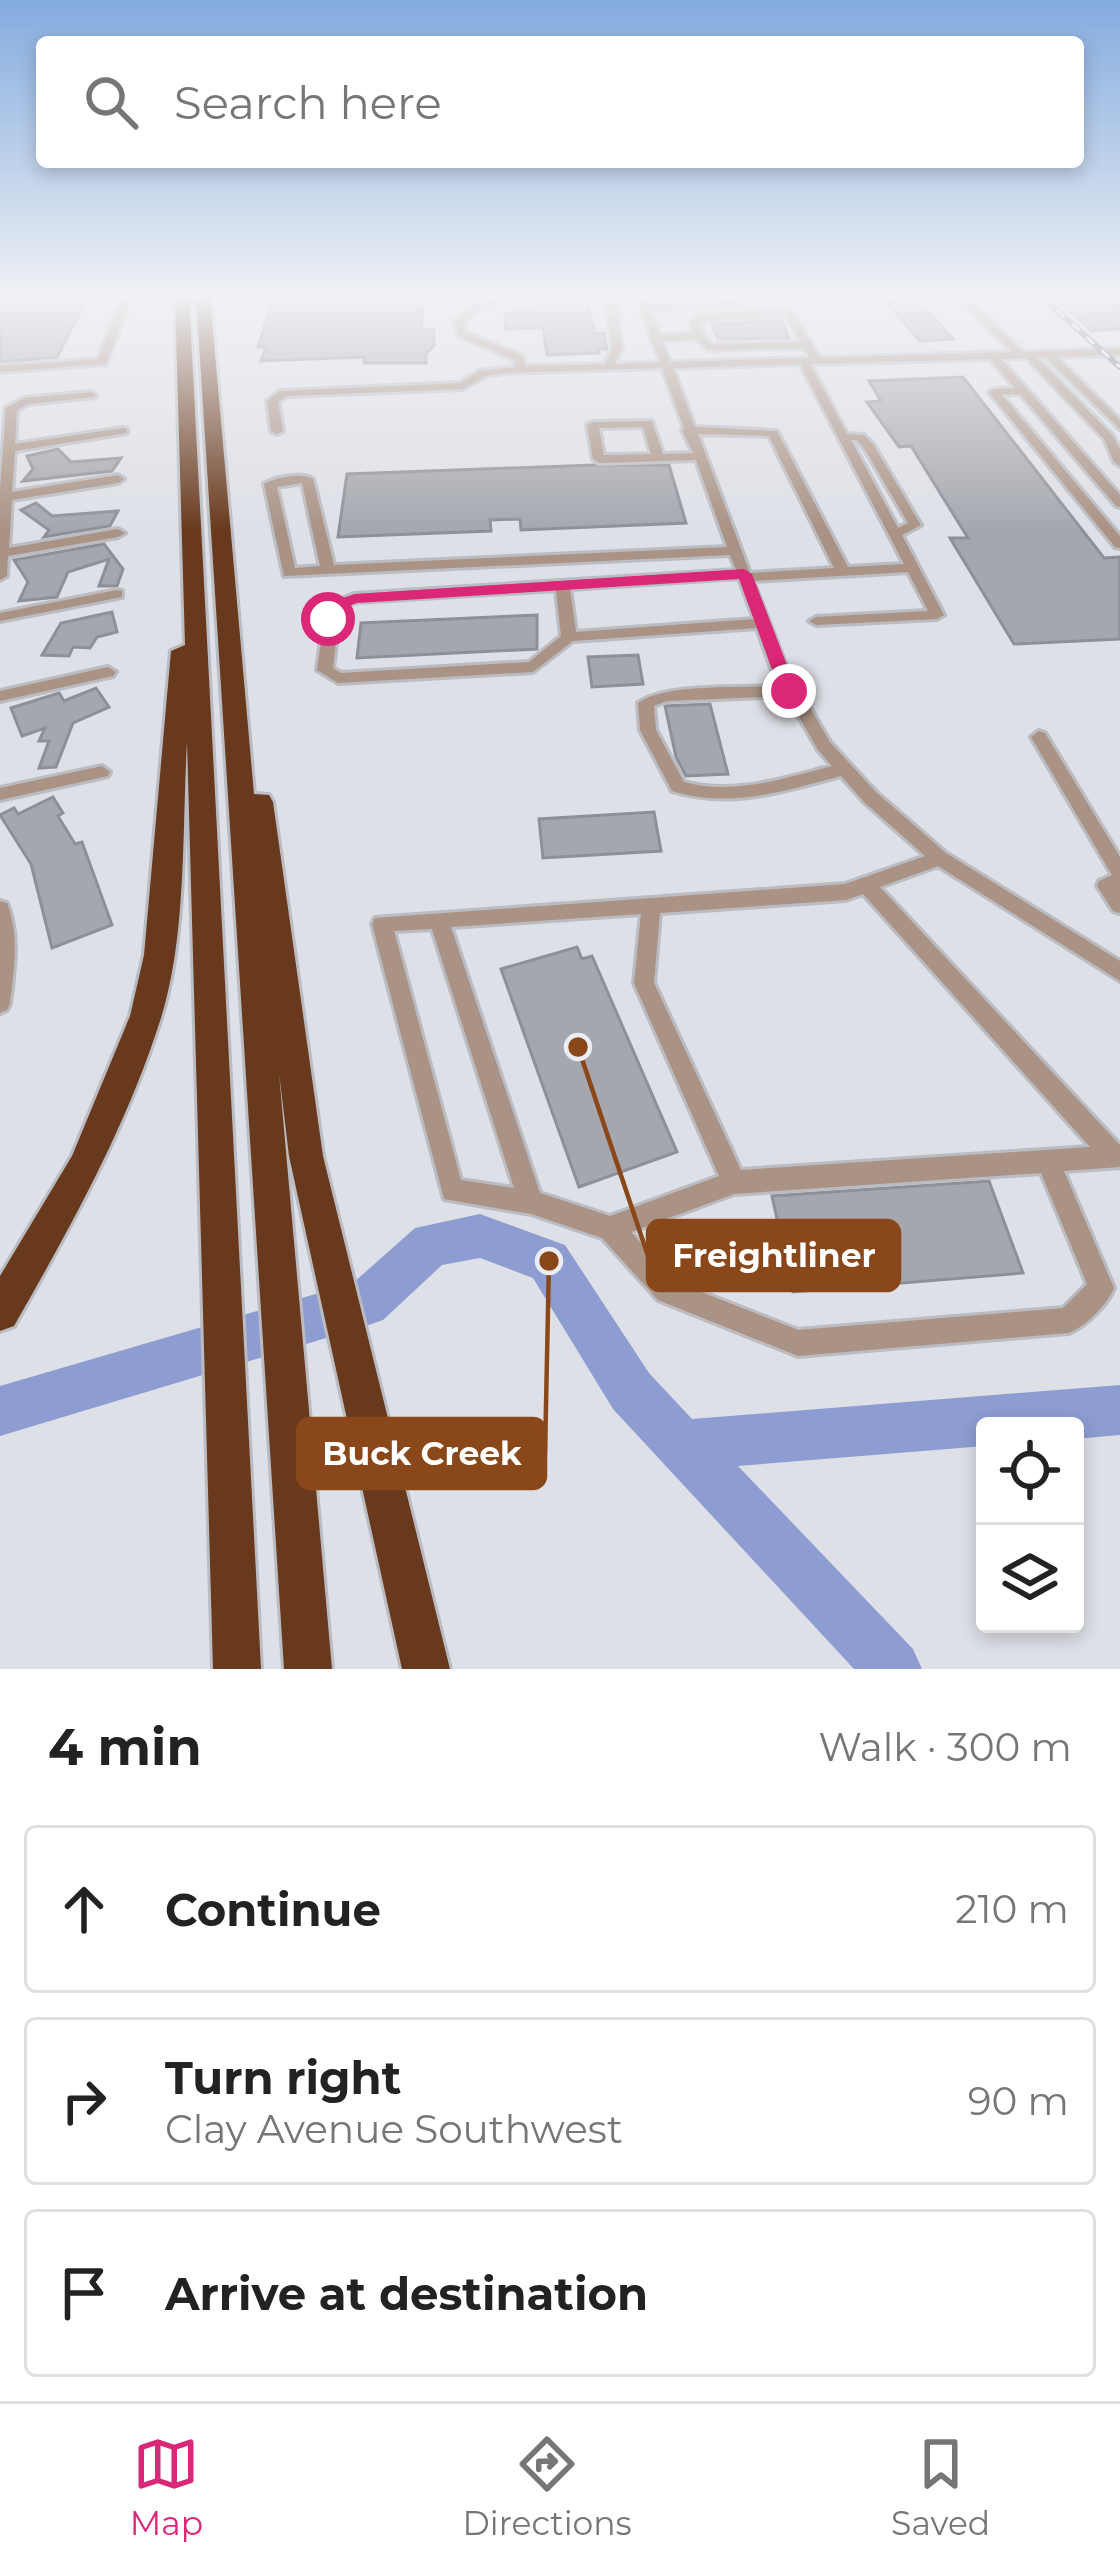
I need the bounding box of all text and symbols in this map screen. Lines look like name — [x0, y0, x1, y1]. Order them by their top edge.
search box — [36, 36, 1084, 168]
icon: search — [78, 69, 144, 135]
text: Search here — [174, 75, 442, 130]
route start — [301, 592, 355, 646]
route end — [762, 664, 816, 718]
callout: Freightliner — [648, 1221, 899, 1290]
text: Freightliner — [672, 1235, 876, 1275]
map controls — [976, 1417, 1084, 1633]
button: locate — [976, 1417, 1084, 1525]
callout: Buck Creek — [298, 1419, 545, 1488]
text: Buck Creek — [322, 1433, 522, 1473]
button: layers — [976, 1525, 1084, 1633]
text: 4 min — [48, 1716, 202, 1778]
text: Walk · 300 m — [818, 1723, 1072, 1771]
icon: ahead — [51, 1876, 117, 1942]
text: Continue — [165, 1882, 381, 1937]
text: 210 m — [955, 1885, 1069, 1933]
text: Turn right — [165, 2050, 401, 2105]
icon: right — [51, 2068, 117, 2134]
text: 90 m — [968, 2077, 1069, 2125]
text: Clay Avenue Southwest — [165, 2105, 623, 2153]
icon: arrive — [51, 2260, 117, 2326]
text: Arrive at destination — [165, 2266, 648, 2321]
tab: Map — [130, 2431, 203, 2543]
tab: Directions — [463, 2431, 632, 2543]
tab: Saved — [891, 2431, 990, 2543]

